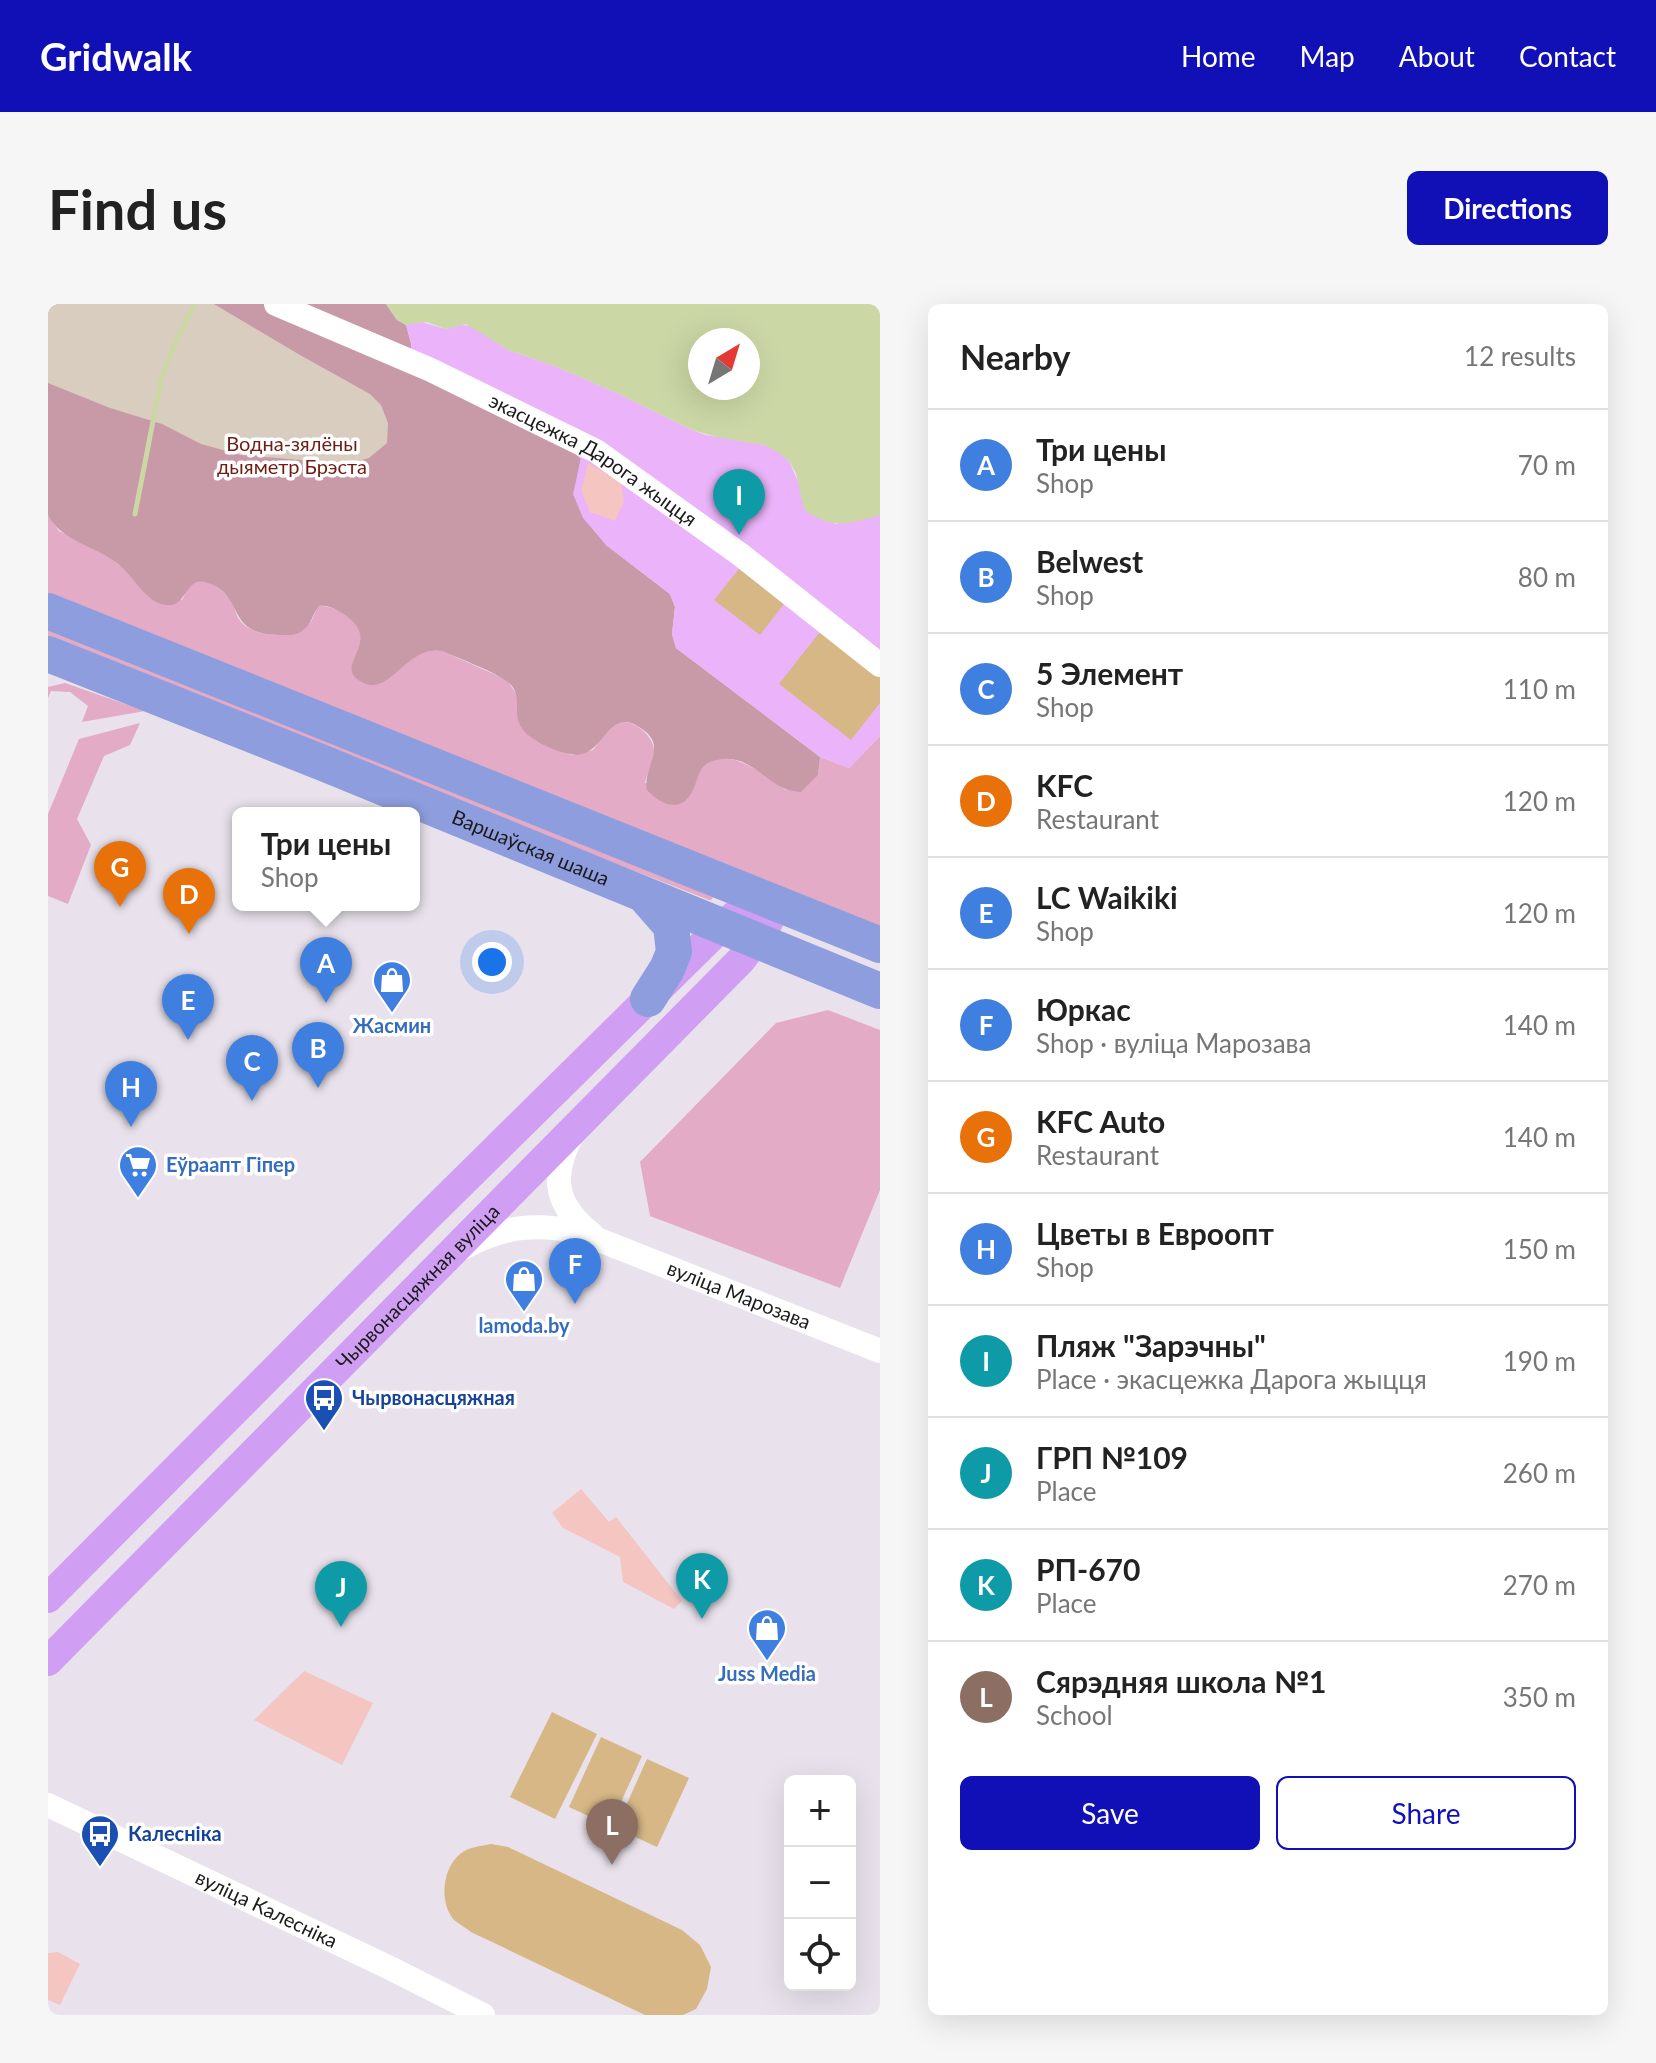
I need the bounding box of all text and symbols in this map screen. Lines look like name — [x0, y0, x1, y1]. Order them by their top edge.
text: Gridwalk — [40, 33, 192, 79]
text: Home — [1181, 39, 1256, 73]
text: Map — [1300, 39, 1355, 73]
text: About — [1399, 39, 1475, 73]
text: Contact — [1519, 39, 1616, 73]
button: Directions — [1407, 171, 1608, 245]
text: Find us — [48, 175, 227, 242]
north arrow — [688, 328, 760, 400]
text: Nearby — [960, 336, 1071, 377]
text: 12 results — [1464, 340, 1576, 372]
street label: экасцежка Дарога жыцця — [486, 387, 702, 531]
park label: Водна-зялёны дыяметр Брэста — [217, 431, 367, 478]
text: Три цены — [1036, 431, 1166, 467]
text: A — [977, 449, 995, 481]
text: 70 m — [1518, 449, 1576, 481]
text: Shop — [1036, 467, 1094, 499]
pin: I — [713, 469, 765, 535]
text: Belwest — [1036, 543, 1143, 579]
text: B — [977, 561, 995, 593]
text: 80 m — [1518, 561, 1576, 593]
text: Shop — [1036, 579, 1094, 611]
text: 5 Элемент — [1036, 655, 1183, 691]
text: C — [977, 673, 995, 705]
text: 110 m — [1503, 673, 1576, 705]
text: Shop — [1036, 691, 1094, 723]
text: KFC — [1036, 767, 1093, 803]
text: D — [976, 785, 996, 817]
text: 120 m — [1503, 785, 1576, 817]
text: Restaurant — [1036, 803, 1159, 835]
street label: Варшаўская шаша — [449, 804, 613, 890]
popup — [232, 807, 420, 911]
text: Три цены — [261, 825, 391, 861]
pin: G — [94, 841, 146, 907]
text: Shop — [261, 861, 318, 893]
pin: D — [163, 868, 215, 934]
text: LC Waikiki — [1036, 879, 1178, 915]
text: E — [979, 897, 993, 929]
text: 120 m — [1503, 897, 1576, 929]
text: Shop — [1036, 915, 1094, 947]
pin: A — [300, 937, 352, 1003]
your location — [472, 942, 512, 982]
shop icon: Жасмин — [371, 959, 413, 1014]
pin: E — [162, 974, 214, 1040]
text: Юркас — [1036, 991, 1131, 1027]
text: F — [979, 1009, 993, 1041]
text: 140 m — [1503, 1009, 1576, 1041]
place label: Жасмин — [353, 1013, 431, 1037]
pin: B — [292, 1022, 344, 1088]
text: Shop · вуліца Марозава — [1036, 1027, 1311, 1059]
pin: C — [226, 1035, 278, 1101]
pin: H — [105, 1061, 157, 1127]
text: KFC Auto — [1036, 1103, 1165, 1139]
text: G — [977, 1121, 995, 1153]
text: 140 m — [1503, 1121, 1576, 1153]
text: Restaurant — [1036, 1139, 1159, 1171]
supermarket icon: Еўраапт Гіпер — [117, 1144, 159, 1199]
place label: Еўраапт Гіпер — [166, 1152, 295, 1176]
street label: Чырвонасцяжная вуліца — [330, 1199, 504, 1374]
text: Цветы в Евроопт — [1036, 1215, 1274, 1251]
text: H — [976, 1233, 996, 1265]
text: 150 m — [1503, 1233, 1576, 1265]
pin: F — [549, 1238, 601, 1304]
text: Shop — [1036, 1251, 1094, 1283]
street label: вуліца Марозава — [664, 1255, 814, 1333]
shop icon: lamoda.by — [503, 1258, 545, 1313]
place label: lamoda.by — [478, 1313, 570, 1337]
text: Пляж "Зарэчны" — [1036, 1327, 1266, 1363]
text: I — [982, 1345, 990, 1377]
text: 190 m — [1503, 1345, 1576, 1377]
text: Place · экасцежка Дарога жыцця — [1036, 1363, 1427, 1395]
bus stop icon: Чырвонасцяжная — [303, 1377, 345, 1432]
place label: Чырвонасцяжная — [352, 1385, 515, 1409]
text: ГРП №109 — [1036, 1439, 1188, 1475]
text: J — [980, 1457, 992, 1489]
text: 260 m — [1503, 1457, 1576, 1489]
text: Place — [1036, 1475, 1097, 1507]
text: РП-670 — [1036, 1551, 1140, 1587]
pin: K — [676, 1553, 728, 1619]
pin: J — [315, 1561, 367, 1627]
text: K — [977, 1569, 995, 1601]
text: 270 m — [1503, 1569, 1576, 1601]
text: Place — [1036, 1587, 1097, 1619]
shop icon: Juss Media — [746, 1607, 788, 1662]
place label: Juss Media — [718, 1661, 816, 1685]
text: Сярэдняя школа №1 — [1036, 1663, 1326, 1699]
text: L — [979, 1681, 993, 1713]
text: 350 m — [1503, 1681, 1576, 1713]
text: School — [1036, 1699, 1113, 1731]
map controls — [784, 1775, 856, 1991]
button: + — [784, 1775, 856, 1847]
button: Save — [960, 1776, 1260, 1850]
button: Share — [1276, 1776, 1576, 1850]
pin: L — [586, 1799, 638, 1865]
bus stop icon: Калесніка — [79, 1813, 121, 1868]
place label: Калесніка — [128, 1821, 222, 1845]
button: − — [784, 1847, 856, 1919]
street label: вуліца Калесніка — [192, 1864, 342, 1952]
button: locate — [784, 1919, 856, 1991]

